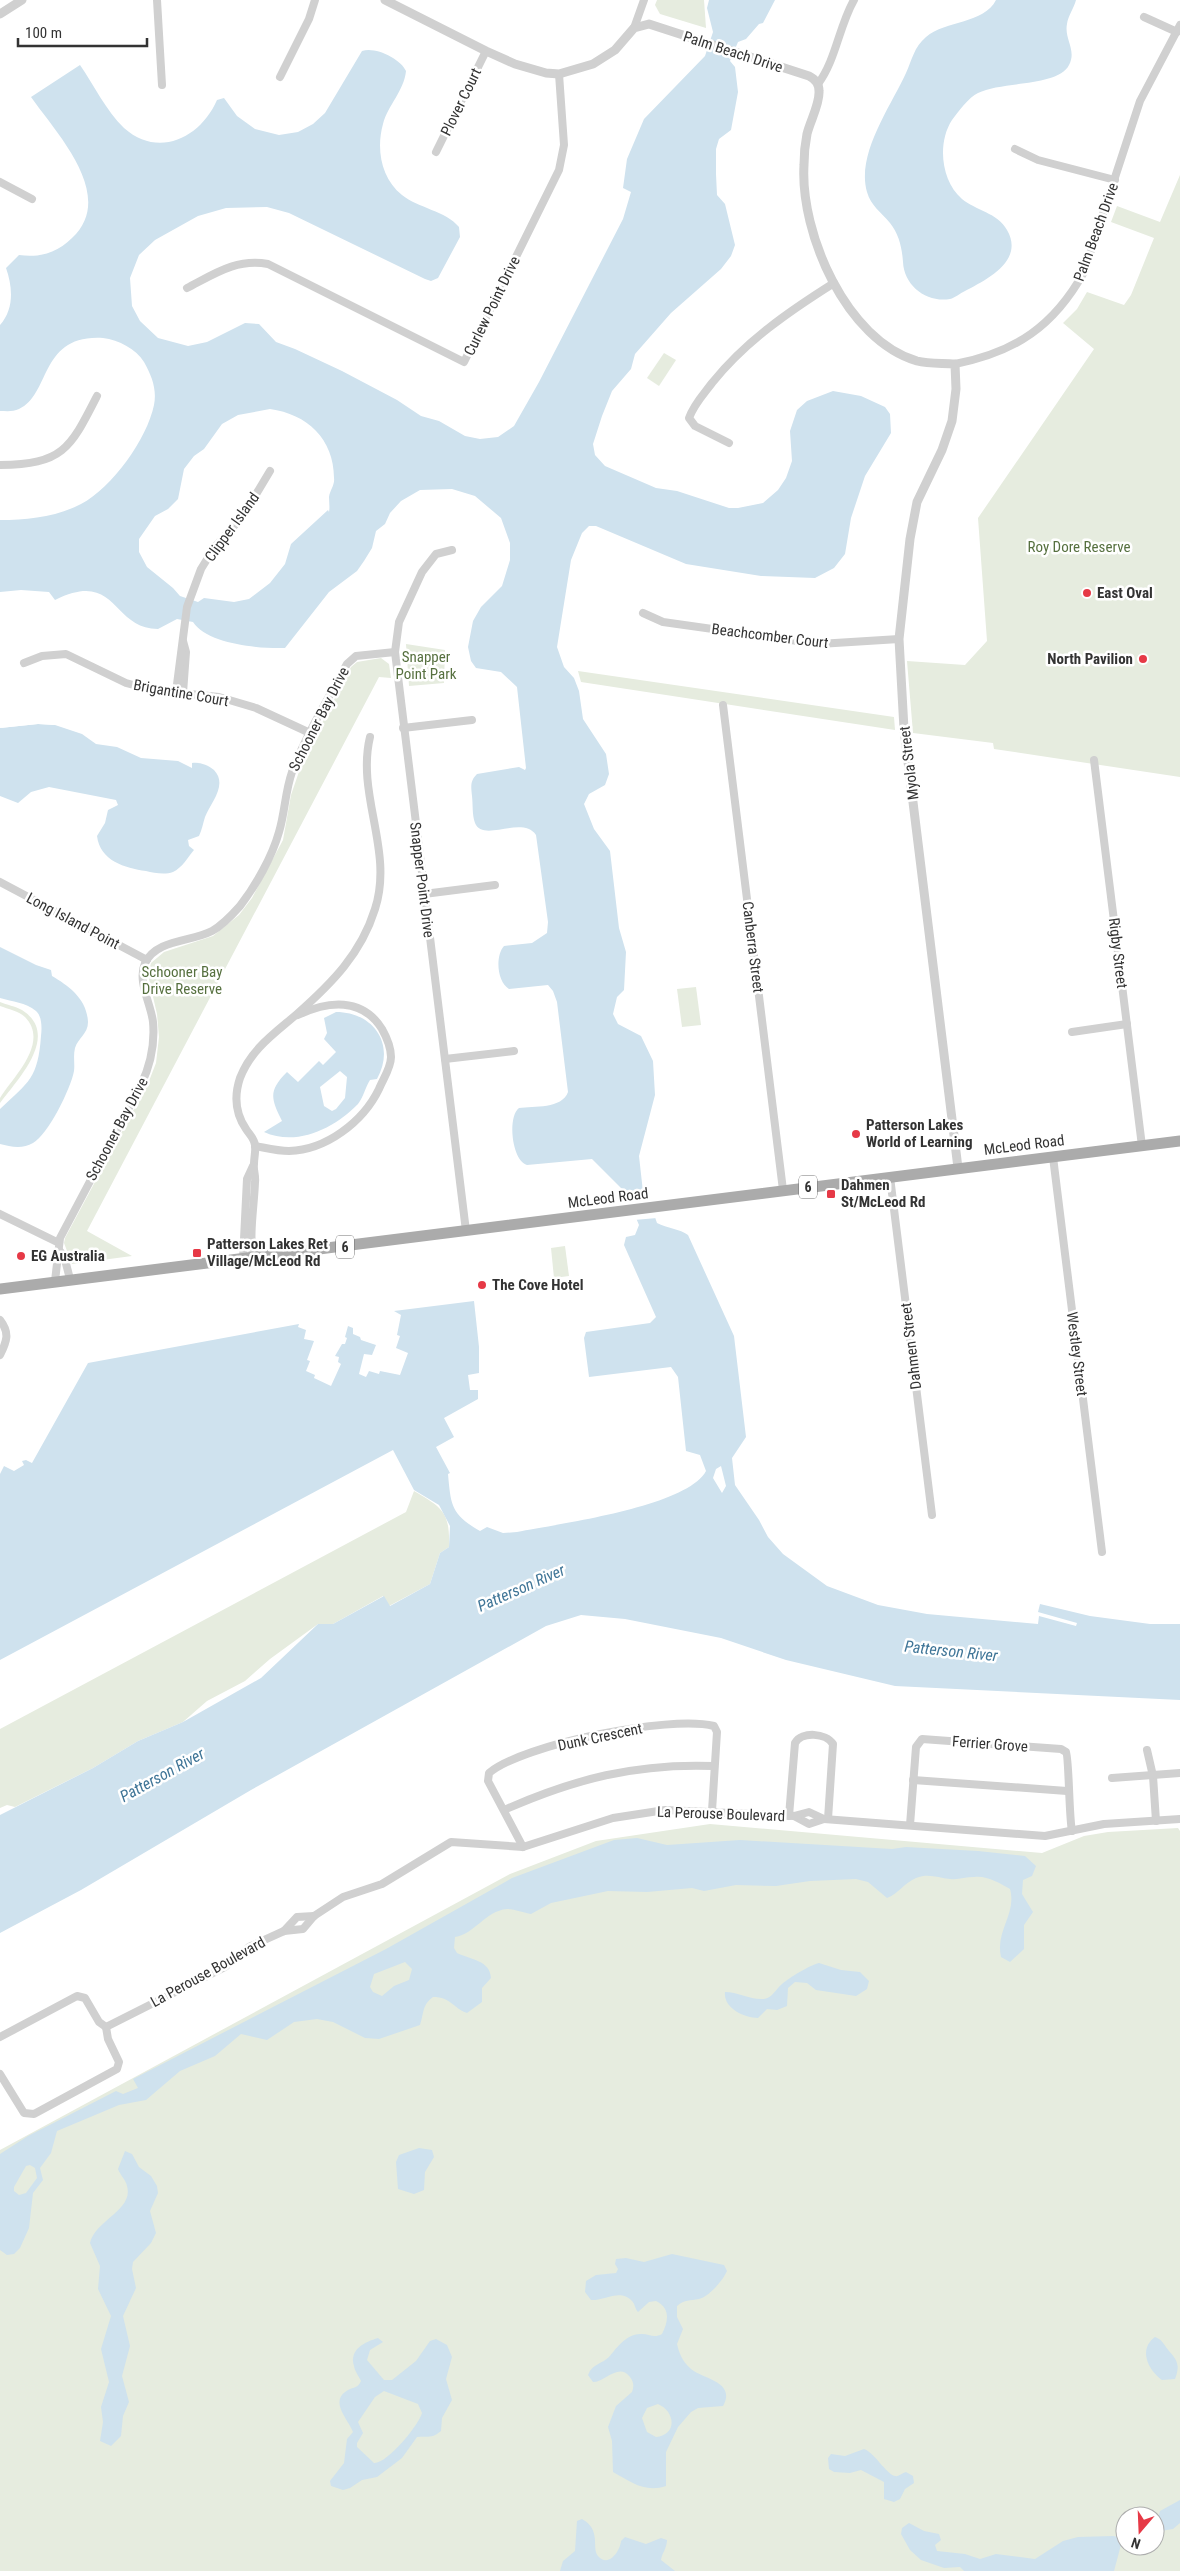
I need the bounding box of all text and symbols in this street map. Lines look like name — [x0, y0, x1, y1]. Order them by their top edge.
scale bar — [18, 15, 146, 47]
text: 100 m — [25, 24, 62, 42]
street label: Palm Beach Drive — [681, 27, 785, 77]
street label: Plover Court — [437, 65, 485, 139]
street label: Palm Beach Drive — [1070, 180, 1122, 284]
street label: Curlew Point Drive — [460, 253, 524, 359]
street label: Clipper Island — [201, 489, 263, 565]
park label: Roy Dore Reserve — [1028, 538, 1131, 556]
place label: East Oval — [1097, 584, 1153, 602]
marker: East Oval — [1081, 587, 1093, 599]
street label: Beachcomber Court — [711, 620, 829, 652]
park label: Snapper Point Park — [395, 648, 457, 683]
place label: North Pavilion — [1047, 650, 1133, 668]
marker: North Pavilion — [1137, 653, 1149, 665]
street label: Schooner Bay Drive — [285, 664, 353, 774]
street label: Brigantine Court — [132, 676, 230, 710]
street label: Myola Street — [896, 725, 922, 801]
street label: Snapper Point Drive — [406, 821, 438, 939]
street label: Long Island Point — [23, 889, 123, 953]
street label: Canberra Street — [738, 900, 768, 994]
street label: Rigby Street — [1105, 917, 1131, 989]
park label: Schooner Bay Drive Reserve — [142, 963, 222, 998]
street label: Schooner Bay Drive — [82, 1074, 152, 1184]
place label: Patterson Lakes World of Learning — [866, 1116, 972, 1151]
marker: Patterson Lakes World of Learning — [850, 1128, 862, 1140]
street label: McLeod Road — [983, 1131, 1065, 1159]
road number: 6 — [799, 1176, 817, 1198]
place label: Dahmen St/McLeod Rd — [841, 1176, 925, 1211]
street label: McLeod Road — [567, 1184, 649, 1212]
marker: Dahmen St/McLeod Rd — [825, 1188, 837, 1200]
place label: Patterson Lakes Ret Village/McLeod Rd — [207, 1235, 328, 1270]
road number: 6 — [336, 1236, 354, 1258]
place label: EG Australia — [31, 1247, 105, 1265]
marker: Patterson Lakes Ret Village/McLeod Rd — [191, 1247, 203, 1259]
marker: EG Australia — [15, 1250, 27, 1262]
place label: The Cove Hotel — [492, 1276, 584, 1294]
marker: The Cove Hotel — [476, 1279, 488, 1291]
street label: Dahmen Street — [897, 1302, 925, 1390]
street label: Westley Street — [1063, 1311, 1091, 1397]
water label: Patterson River — [474, 1560, 569, 1616]
water label: Patterson River — [904, 1637, 1000, 1665]
street label: Dunk Crescent — [556, 1719, 644, 1755]
street label: Ferrier Grove — [952, 1732, 1028, 1756]
water label: Patterson River — [117, 1743, 209, 1806]
street label: La Perouse Boulevard — [657, 1803, 785, 1825]
street label: La Perouse Boulevard — [148, 1933, 268, 2011]
north arrow — [1115, 2506, 1165, 2556]
text: N — [1129, 2534, 1142, 2552]

